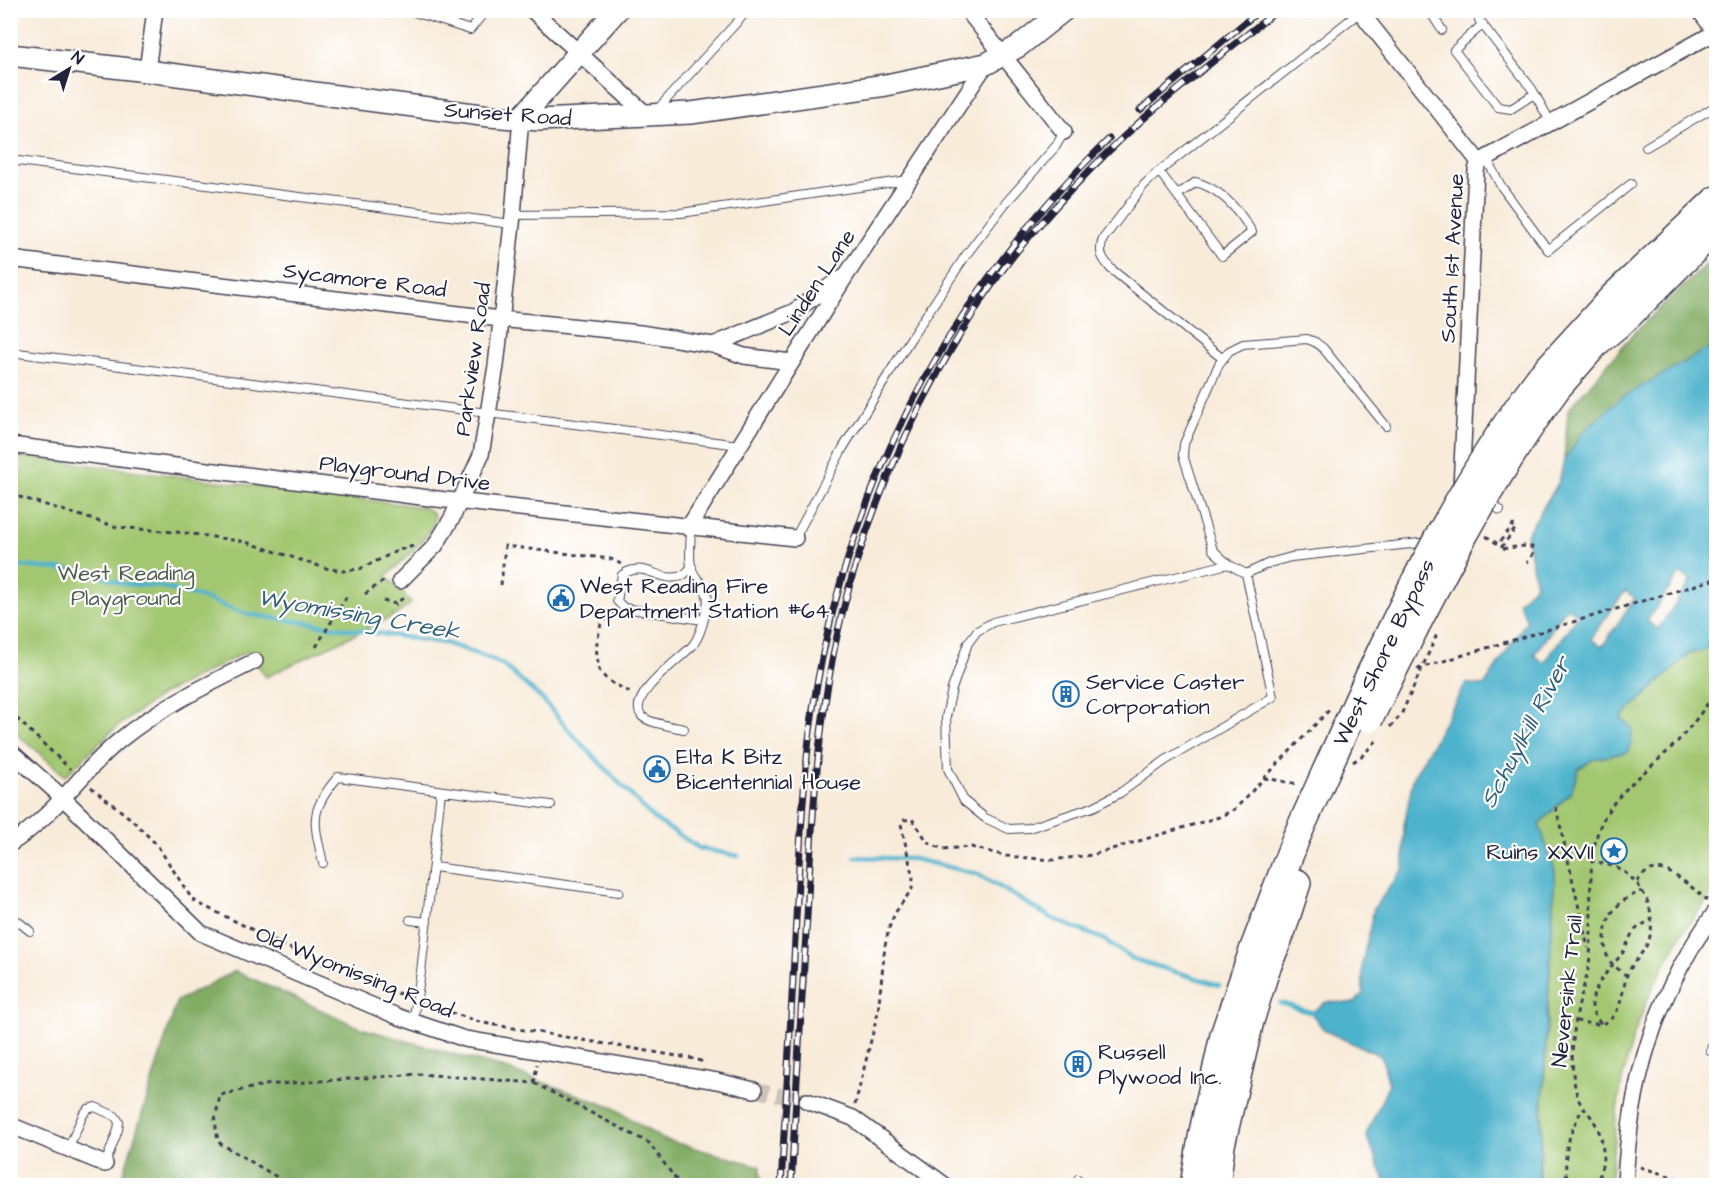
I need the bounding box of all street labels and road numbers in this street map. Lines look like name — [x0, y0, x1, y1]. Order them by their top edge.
street label: Sunset Road — [443, 95, 573, 134]
street label: South 1st Avenue — [1433, 173, 1472, 343]
street label: Linden Lane — [771, 223, 863, 342]
street label: Sycamore Road — [281, 255, 448, 307]
street label: Parkview Road — [447, 280, 500, 438]
street label: Playground Drive — [317, 448, 492, 500]
street label: West Shore Bypass — [1326, 554, 1444, 752]
street label: Neversink Trail — [1544, 914, 1591, 1069]
street label: Old Wyomissing Road — [250, 919, 458, 1027]

